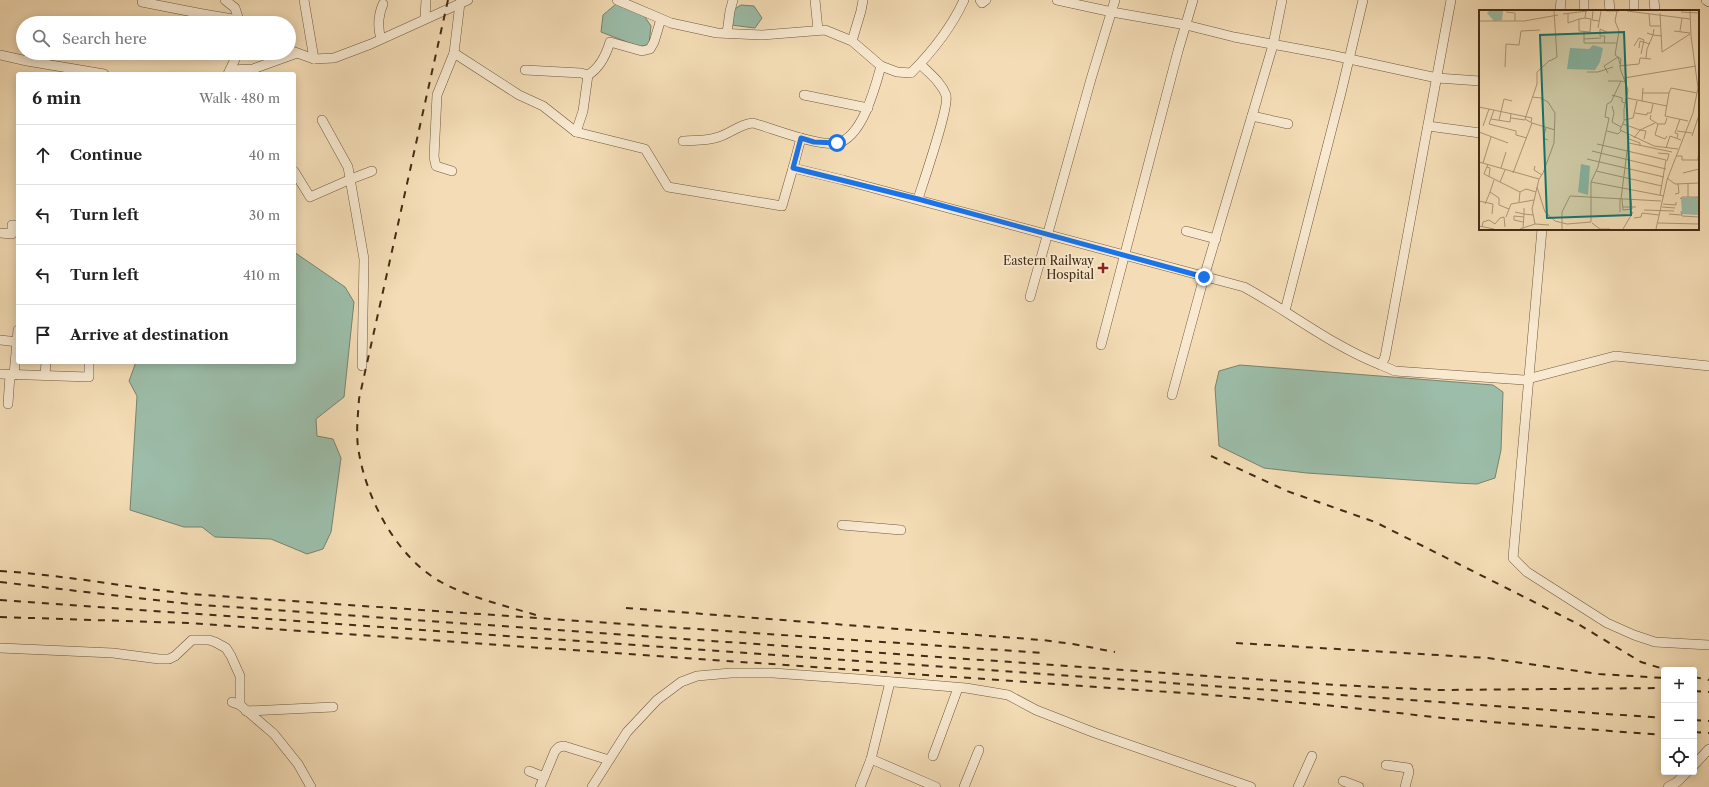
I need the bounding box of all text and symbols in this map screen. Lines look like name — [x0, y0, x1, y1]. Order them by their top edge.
inset map — [1479, 10, 1699, 230]
search box — [16, 16, 296, 60]
icon: search — [30, 27, 52, 49]
text: Search here — [62, 29, 147, 48]
text: 6 min — [32, 88, 81, 108]
text: Walk · 480 m — [199, 90, 280, 106]
route start — [828, 134, 846, 152]
icon: ahead — [32, 144, 54, 166]
text: Continue — [70, 145, 142, 164]
text: 40 m — [249, 147, 280, 163]
icon: left — [32, 204, 54, 226]
text: Turn left — [70, 205, 139, 224]
text: 30 m — [249, 207, 280, 223]
place label: Eastern Railway Hospital — [1003, 253, 1094, 282]
marker: Eastern Railway Hospital — [1097, 262, 1109, 274]
icon: left — [32, 264, 54, 286]
text: Turn left — [70, 265, 139, 284]
text: 410 m — [243, 267, 280, 283]
route end — [1195, 268, 1213, 286]
icon: arrive — [32, 324, 54, 346]
text: Arrive at destination — [70, 325, 229, 344]
map controls — [1661, 667, 1697, 775]
button: + — [1661, 667, 1697, 703]
button: − — [1661, 703, 1697, 739]
button: locate — [1661, 739, 1697, 775]

